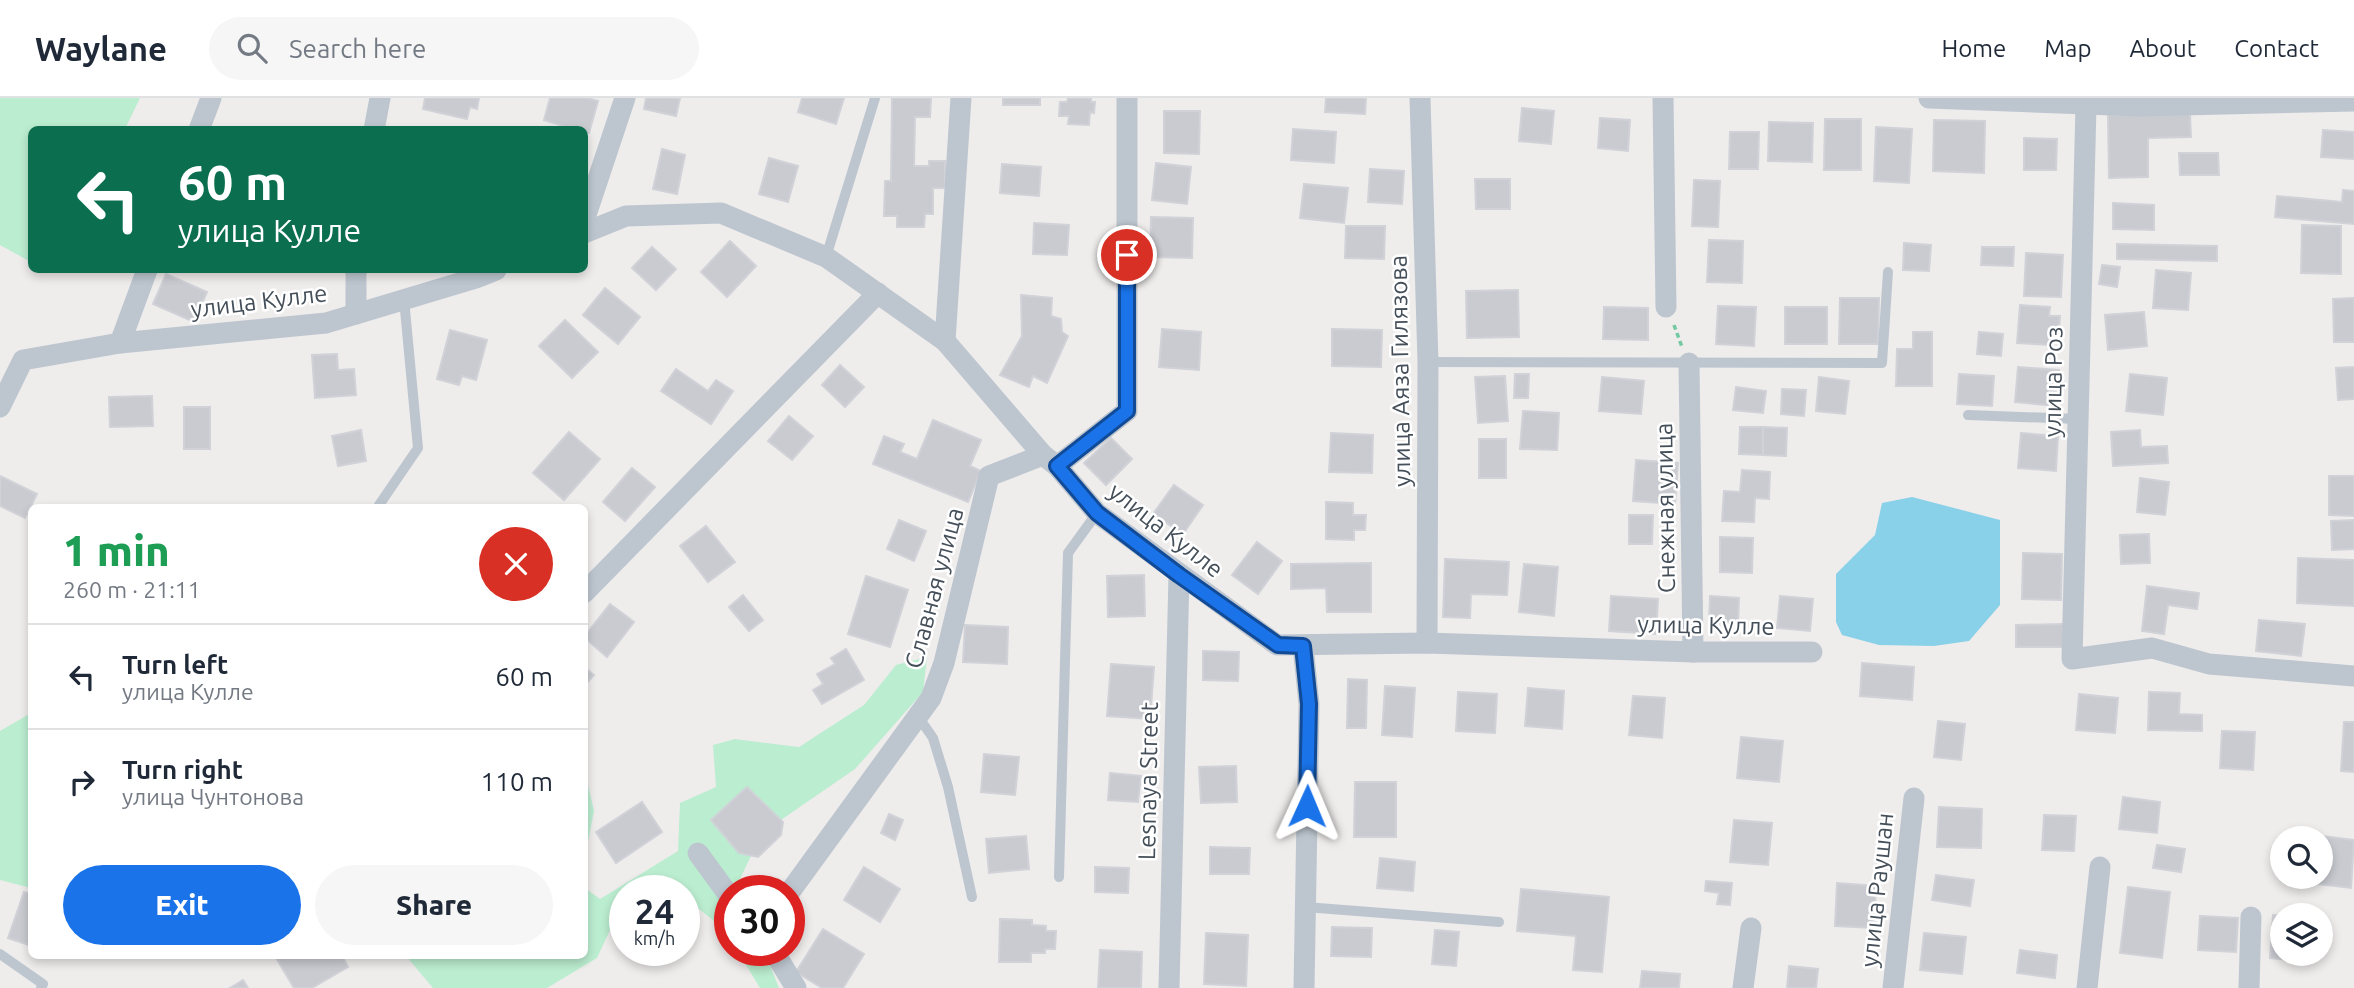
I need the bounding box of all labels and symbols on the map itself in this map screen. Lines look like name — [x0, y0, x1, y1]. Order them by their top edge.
pin — [1097, 225, 1157, 285]
street label: улица Аяза Гилязова — [1384, 255, 1416, 487]
street label: улица Кулле — [189, 279, 329, 323]
street label: улица Роз — [2039, 326, 2067, 438]
street label: Снежная улица — [1650, 423, 1680, 593]
street label: улица Кулле — [1104, 477, 1228, 583]
street label: Славная улица — [900, 505, 968, 671]
street label: улица Кулле — [1637, 610, 1775, 640]
street label: Lesnaya Street — [1133, 701, 1163, 860]
position arrow — [1270, 769, 1344, 843]
street label: улица Раушан — [1855, 811, 1899, 969]
speed limit sign: 30 — [714, 875, 805, 966]

